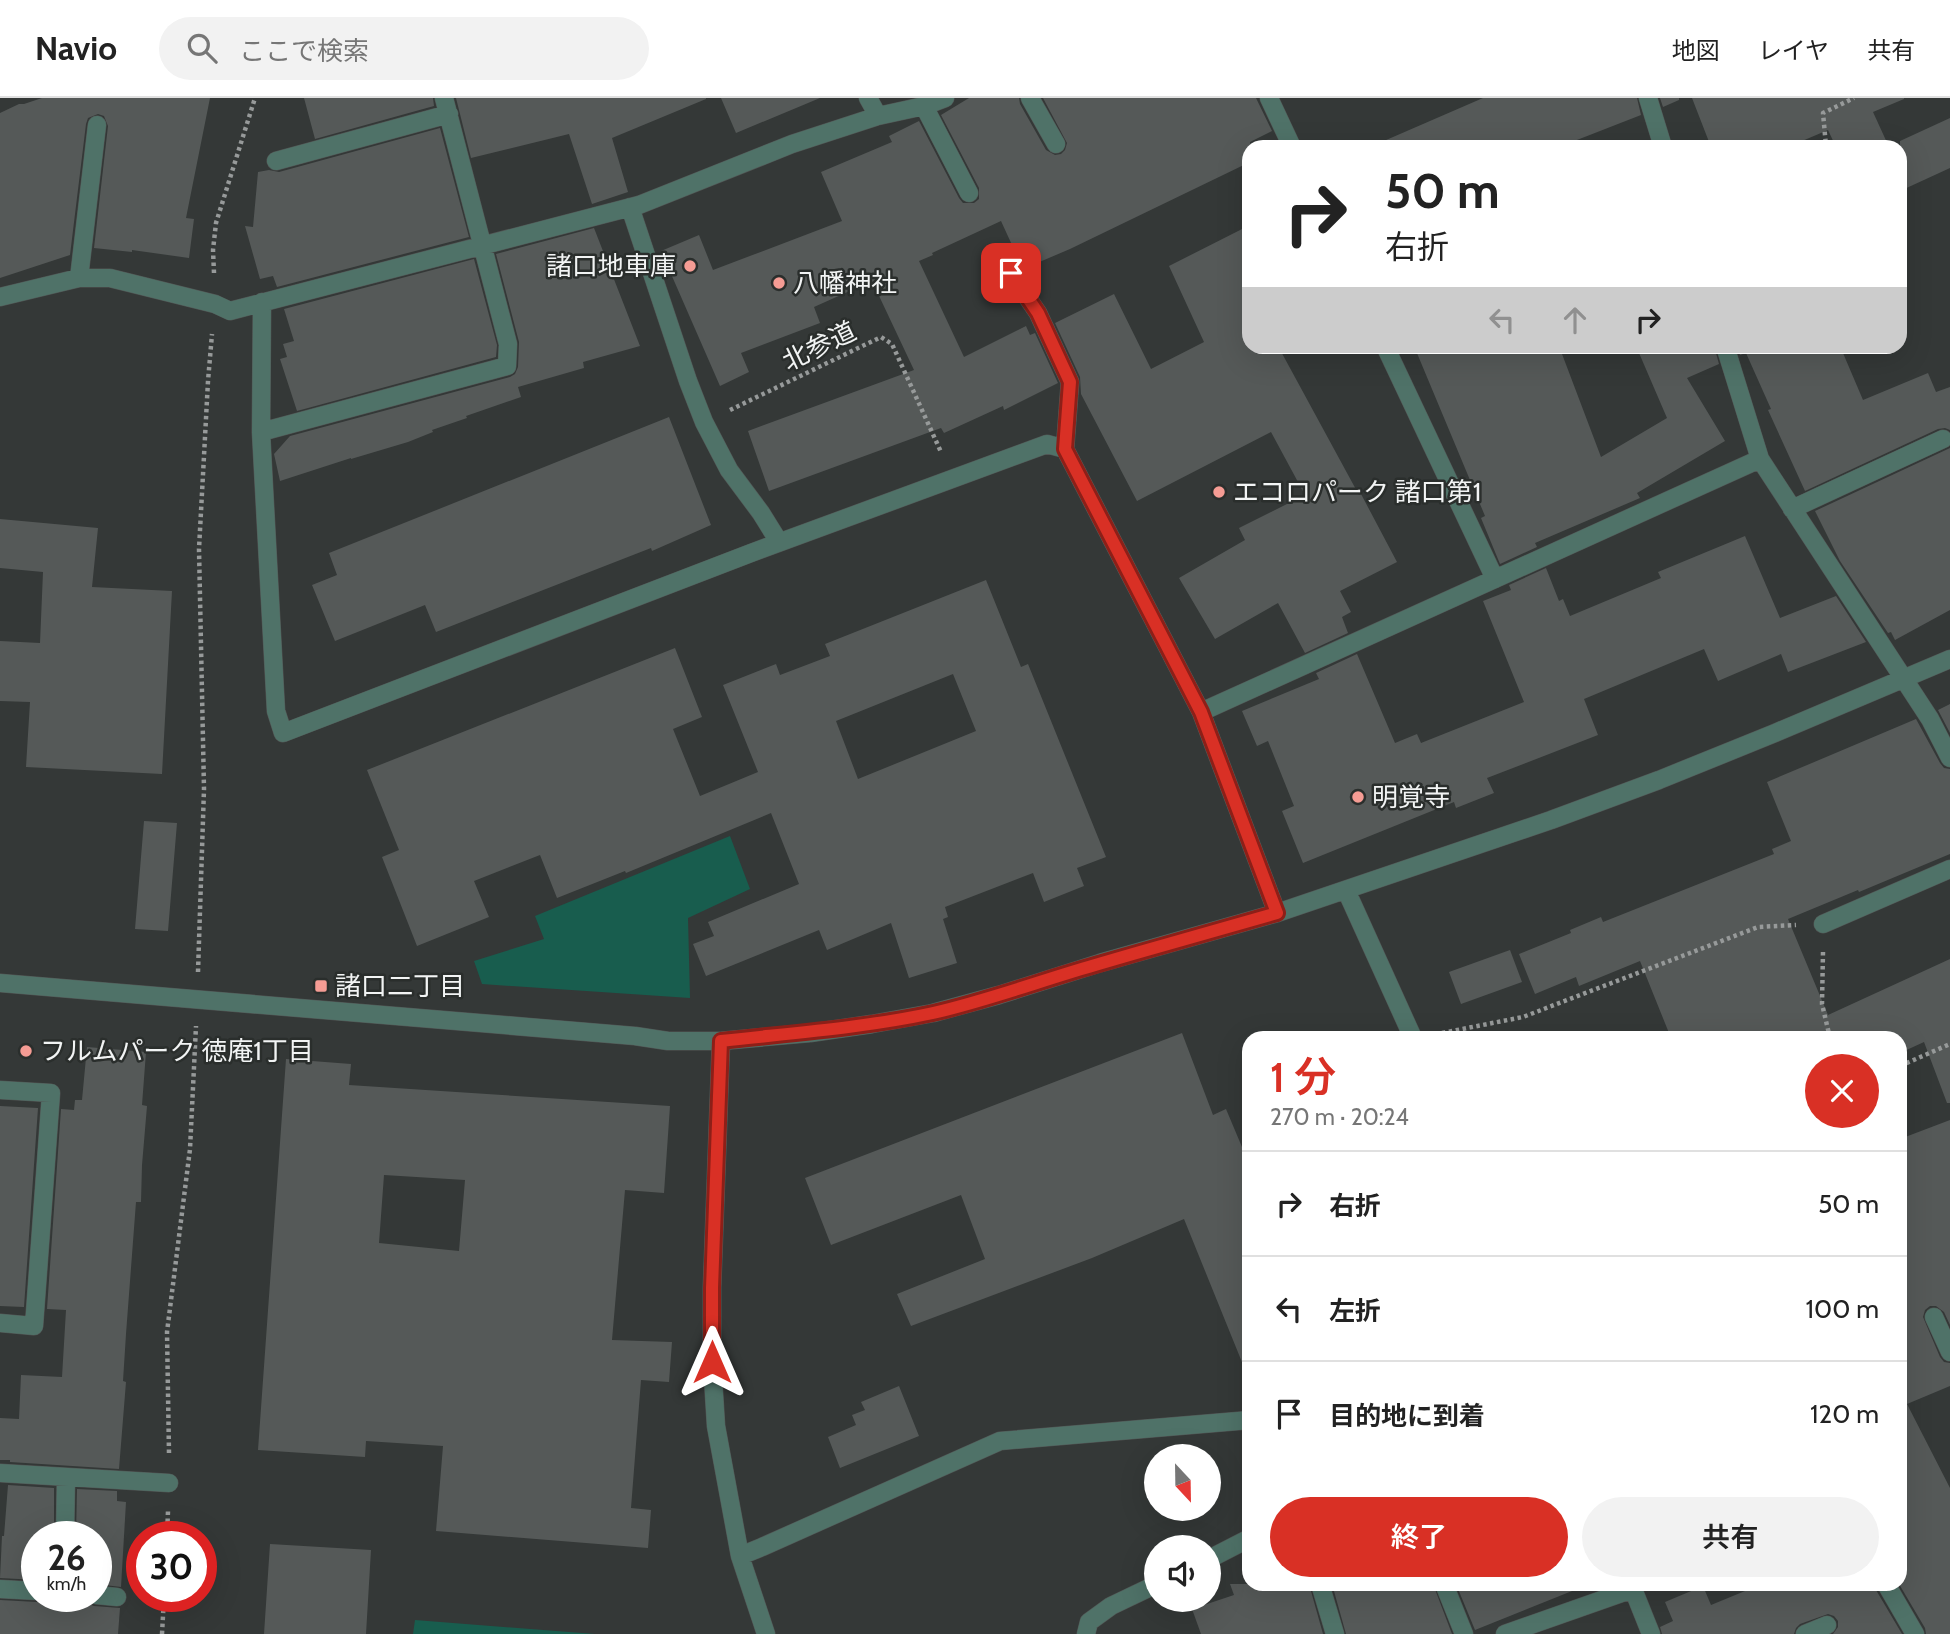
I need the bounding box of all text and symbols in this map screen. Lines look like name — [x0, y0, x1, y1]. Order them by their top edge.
search box — [159, 17, 649, 80]
text: Navio — [35, 28, 117, 68]
icon: search — [183, 29, 221, 67]
text: ここで検索 — [239, 35, 369, 67]
text: 地図 — [1672, 36, 1720, 65]
text: レイヤ — [1758, 36, 1829, 65]
text: 共有 — [1867, 36, 1915, 65]
text: 50 m — [1385, 161, 1500, 220]
icon: right — [1270, 168, 1361, 259]
text: 右折 — [1385, 227, 1449, 266]
pin — [981, 243, 1041, 303]
place label: 諸口地車庫 — [546, 250, 676, 282]
icon: arrive — [992, 254, 1030, 292]
marker: 諸口地車庫 — [682, 258, 698, 274]
place label: 八幡神社 — [793, 267, 897, 299]
marker: 八幡神社 — [771, 275, 787, 291]
icon: left — [1483, 301, 1521, 339]
icon: ahead — [1556, 301, 1594, 339]
icon: right — [1629, 301, 1667, 339]
street label: 北参道 — [777, 315, 861, 377]
place label: エコロパーク 諸口第1 — [1233, 476, 1481, 508]
marker: エコロパーク 諸口第1 — [1211, 484, 1227, 500]
place label: 明覚寺 — [1372, 781, 1450, 813]
marker: 明覚寺 — [1350, 789, 1366, 805]
place label: 諸口二丁目 — [335, 970, 465, 1002]
marker: 諸口二丁目 — [313, 978, 329, 994]
place label: フルムパーク 徳庵1丁目 — [40, 1035, 314, 1067]
marker: フルムパーク 徳庵1丁目 — [18, 1043, 34, 1059]
text: 1 分 — [1270, 1051, 1336, 1103]
button: close — [1805, 1054, 1879, 1128]
text: 270 m · 20:24 — [1270, 1103, 1409, 1131]
icon: right — [1270, 1185, 1308, 1223]
text: 50 m — [1818, 1188, 1879, 1220]
text: 右折 — [1329, 1190, 1381, 1222]
icon: left — [1270, 1290, 1308, 1328]
text: 100 m — [1806, 1293, 1879, 1325]
text: 左折 — [1329, 1295, 1381, 1327]
position arrow — [675, 1325, 749, 1399]
icon: arrive — [1270, 1395, 1308, 1433]
text: 120 m — [1810, 1398, 1879, 1430]
text: 目的地に到着 — [1329, 1400, 1485, 1432]
north arrow — [1144, 1444, 1222, 1521]
map controls — [1144, 1444, 1221, 1612]
button: 終了 — [1270, 1497, 1568, 1577]
button: 共有 — [1582, 1497, 1879, 1577]
speed limit sign: 30 — [126, 1521, 217, 1612]
button: sound — [1144, 1535, 1221, 1612]
text: 26 — [47, 1536, 86, 1579]
text: km/h — [47, 1573, 86, 1595]

